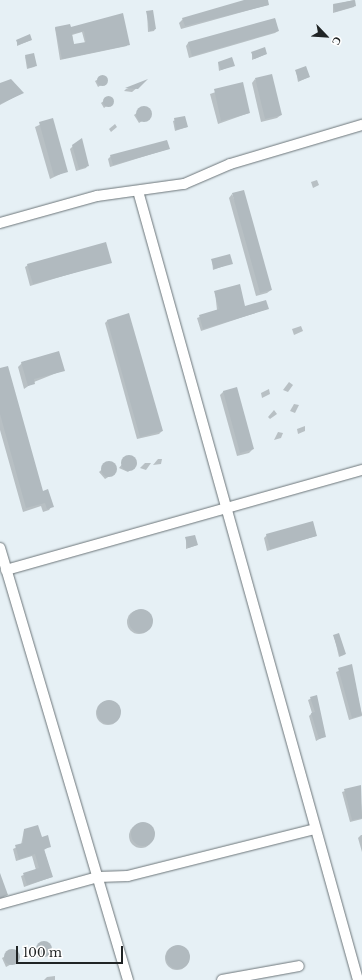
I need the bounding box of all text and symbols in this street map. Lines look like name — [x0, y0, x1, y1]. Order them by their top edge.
north arrow — [306, 16, 346, 56]
text: С — [329, 35, 345, 48]
scale bar — [18, 938, 125, 964]
text: 100 m — [23, 945, 62, 960]

